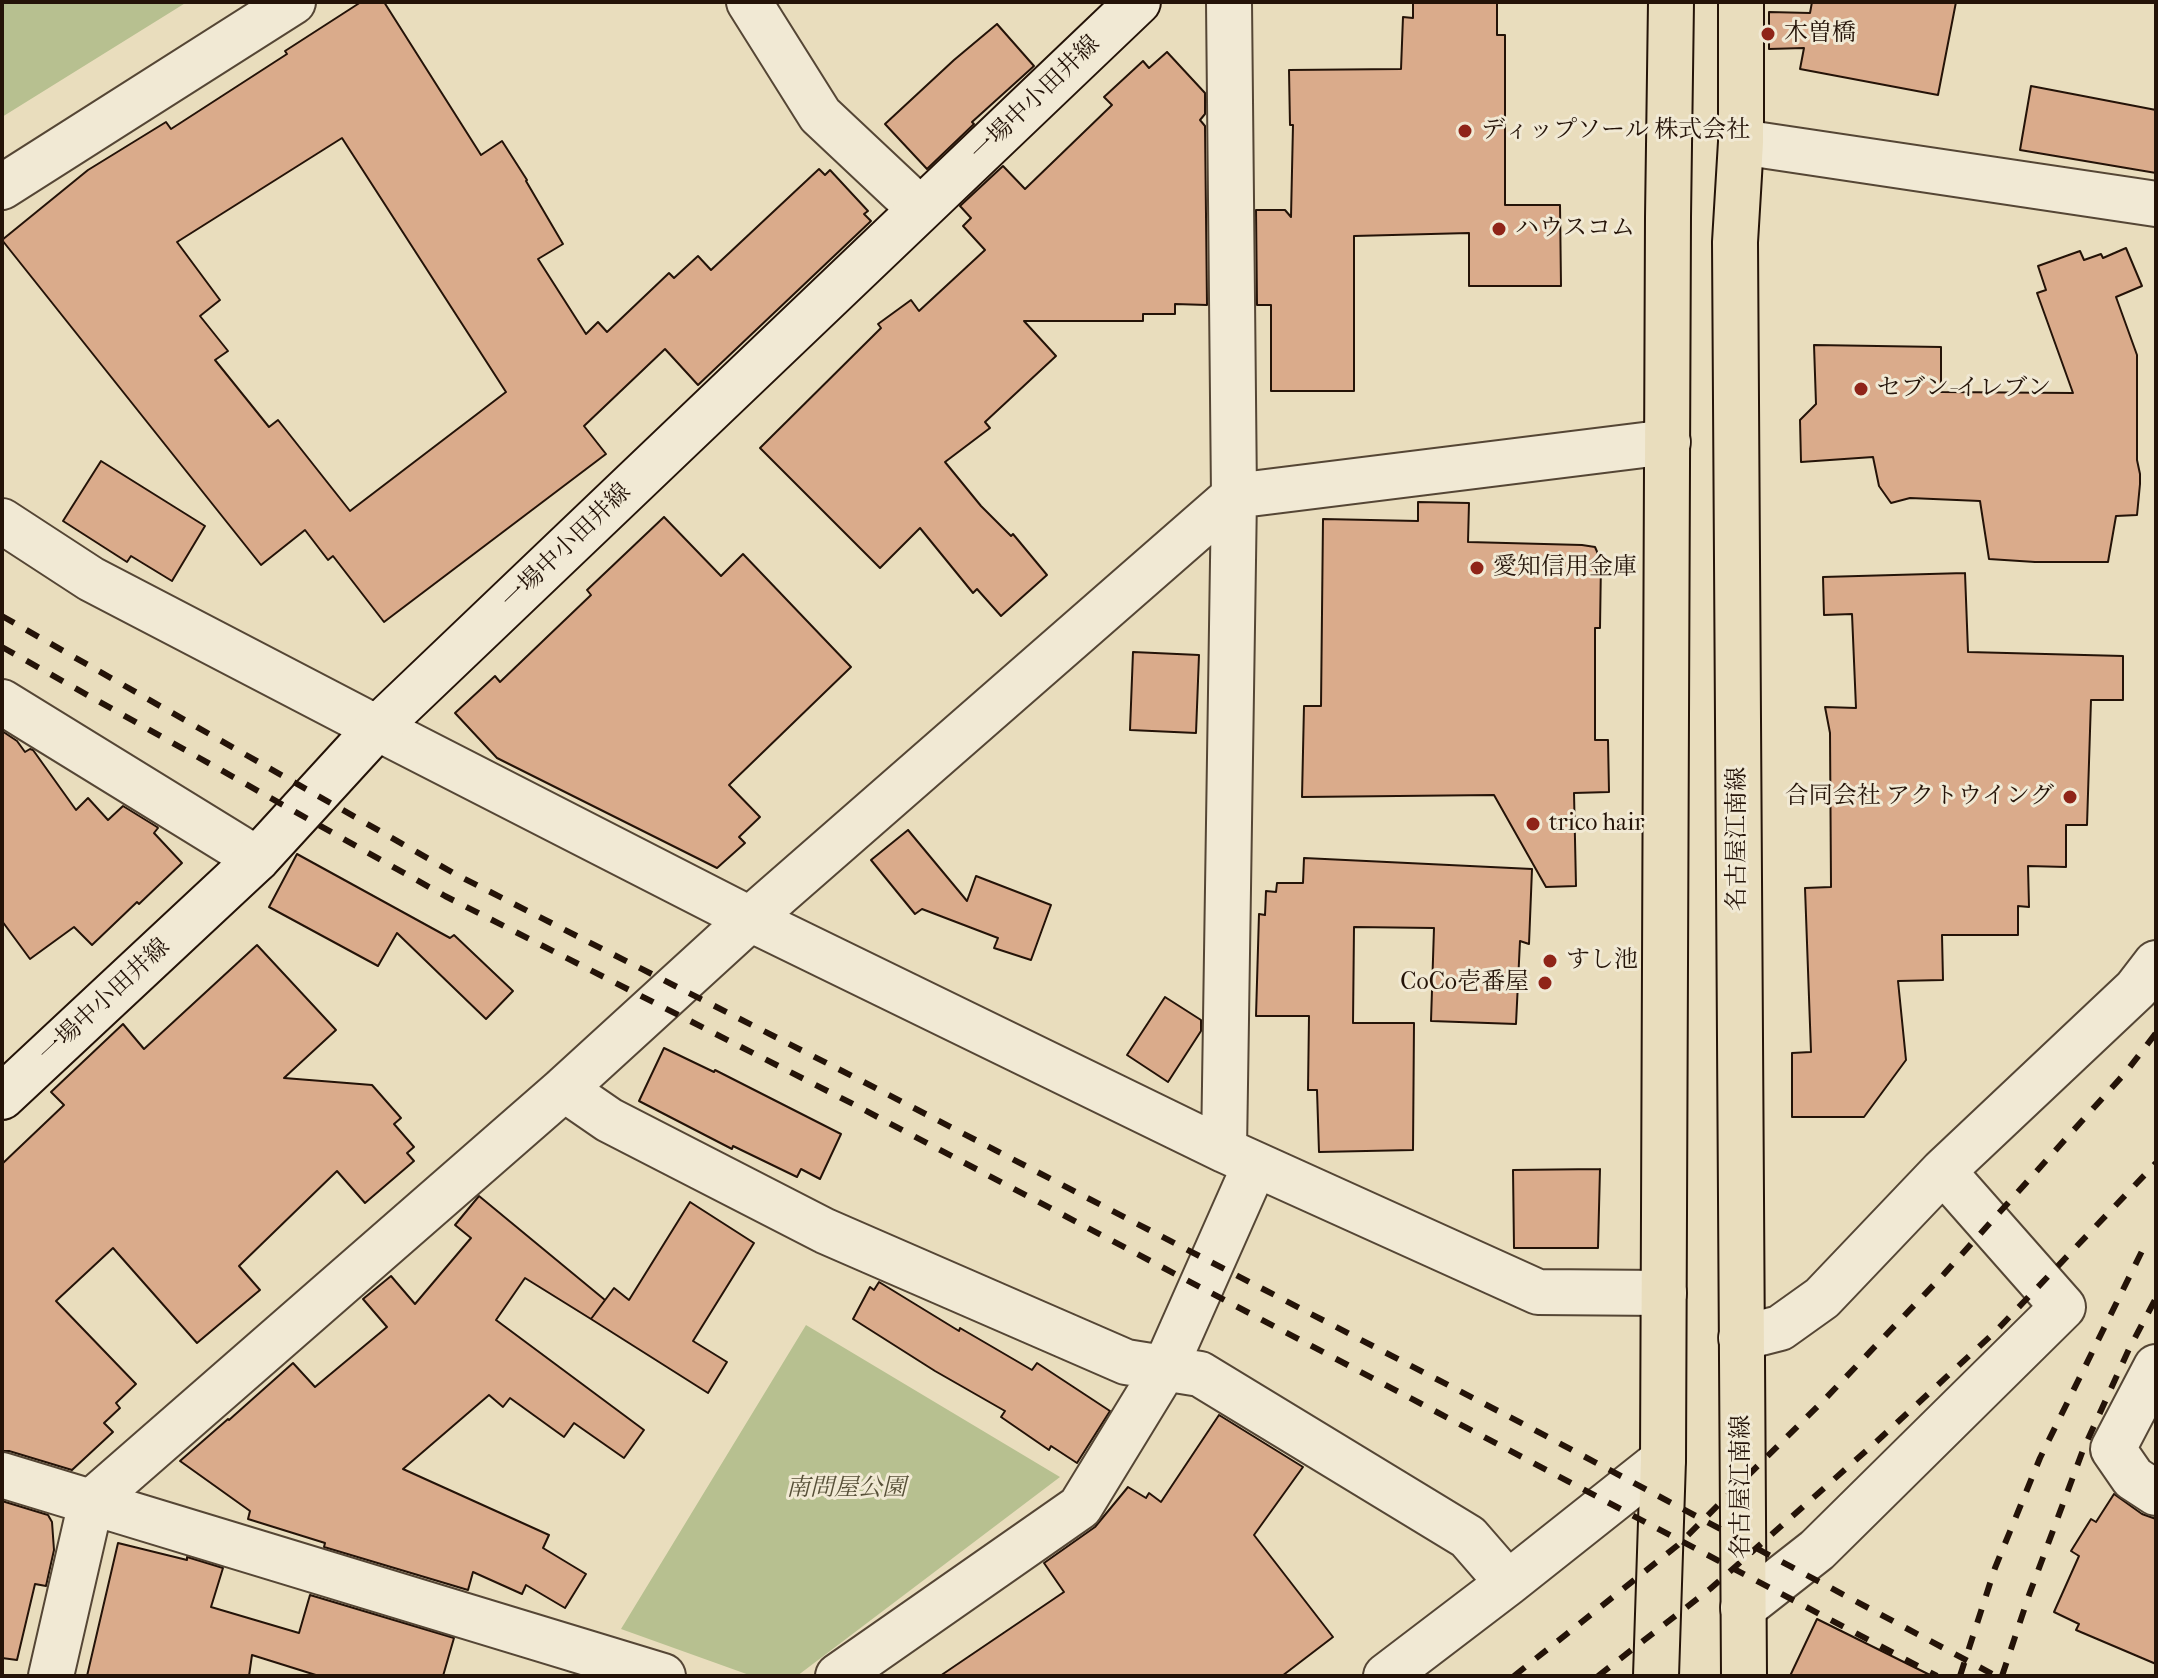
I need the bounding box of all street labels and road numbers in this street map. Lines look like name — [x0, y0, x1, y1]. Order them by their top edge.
street label: 一場中小田井線 — [966, 30, 1106, 168]
street label: 一場中小田井線 — [497, 478, 637, 616]
street label: 名古屋江南線 — [1724, 767, 1752, 911]
street label: 一場中小田井線 — [34, 933, 176, 1069]
street label: 名古屋江南線 — [1728, 1415, 1756, 1559]

